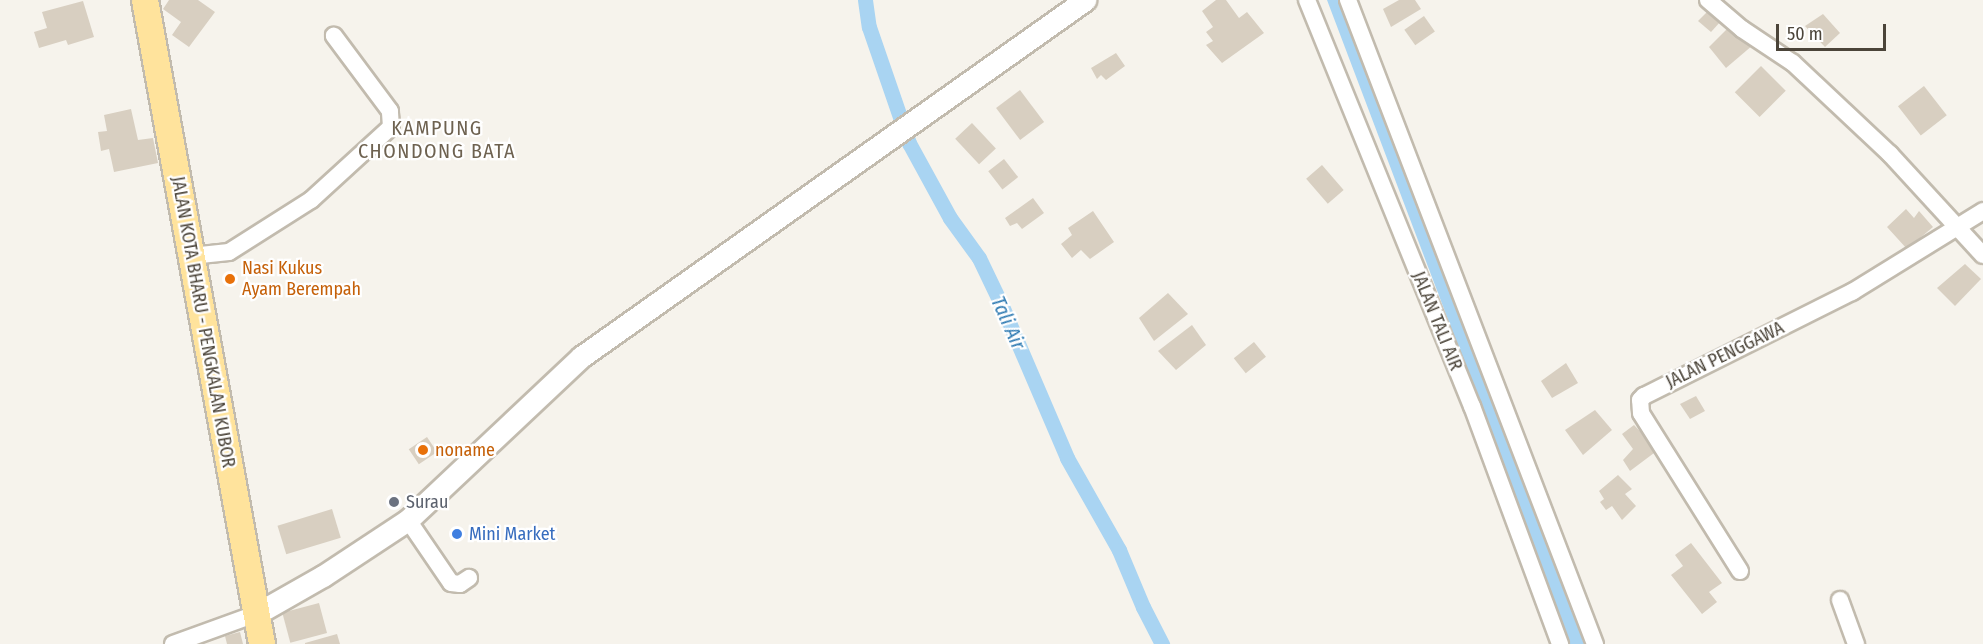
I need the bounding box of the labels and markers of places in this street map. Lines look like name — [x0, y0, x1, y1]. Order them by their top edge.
place label: Nasi Kukus Ayam Berempah — [242, 258, 361, 300]
marker: Nasi Kukus Ayam Berempah — [223, 272, 237, 286]
place label: noname — [435, 439, 495, 461]
marker: noname — [416, 443, 430, 457]
place label: Surau — [406, 491, 448, 513]
marker: Surau — [387, 495, 401, 509]
place label: Mini Market — [469, 523, 555, 545]
marker: Mini Market — [450, 527, 464, 541]

